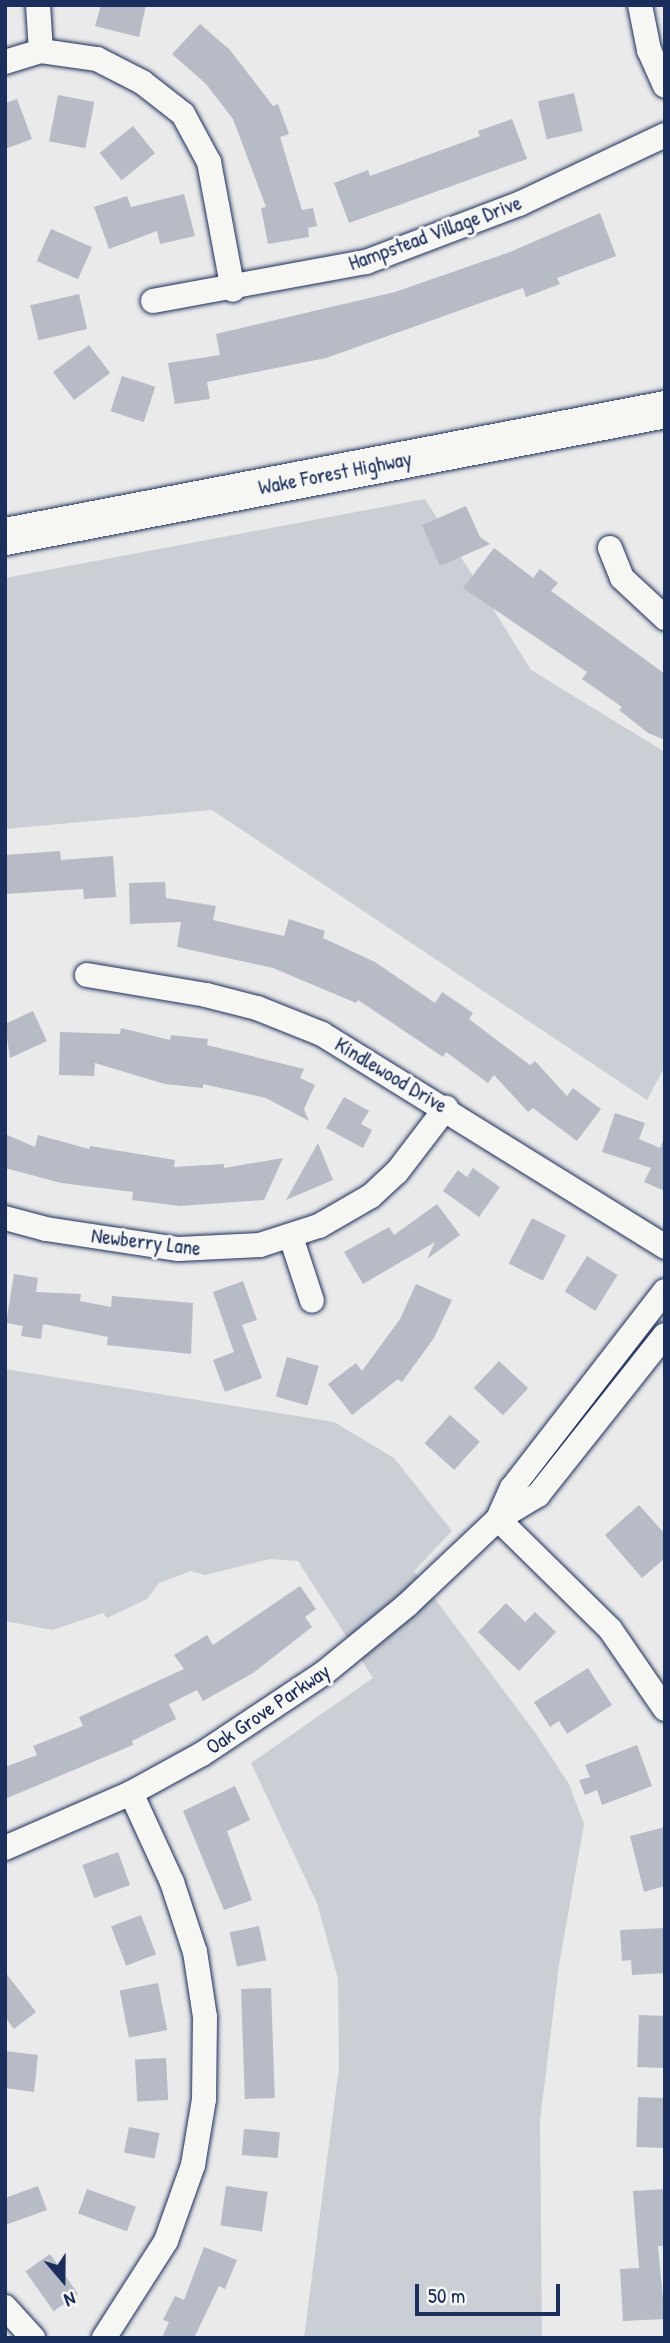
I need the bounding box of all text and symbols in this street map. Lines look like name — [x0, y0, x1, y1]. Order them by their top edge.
street label: Hampstead Village Drive — [345, 190, 525, 276]
street label: Wake Forest Highway — [256, 446, 414, 500]
street label: Kindlewood Drive — [330, 1032, 452, 1118]
street label: Newberry Lane — [90, 1223, 202, 1261]
street label: Oak Grove Parkway — [201, 1658, 335, 1760]
north arrow — [28, 2245, 98, 2315]
scale bar — [418, 2270, 563, 2314]
text: 50 m — [428, 2281, 465, 2310]
text: N — [61, 2286, 79, 2314]

